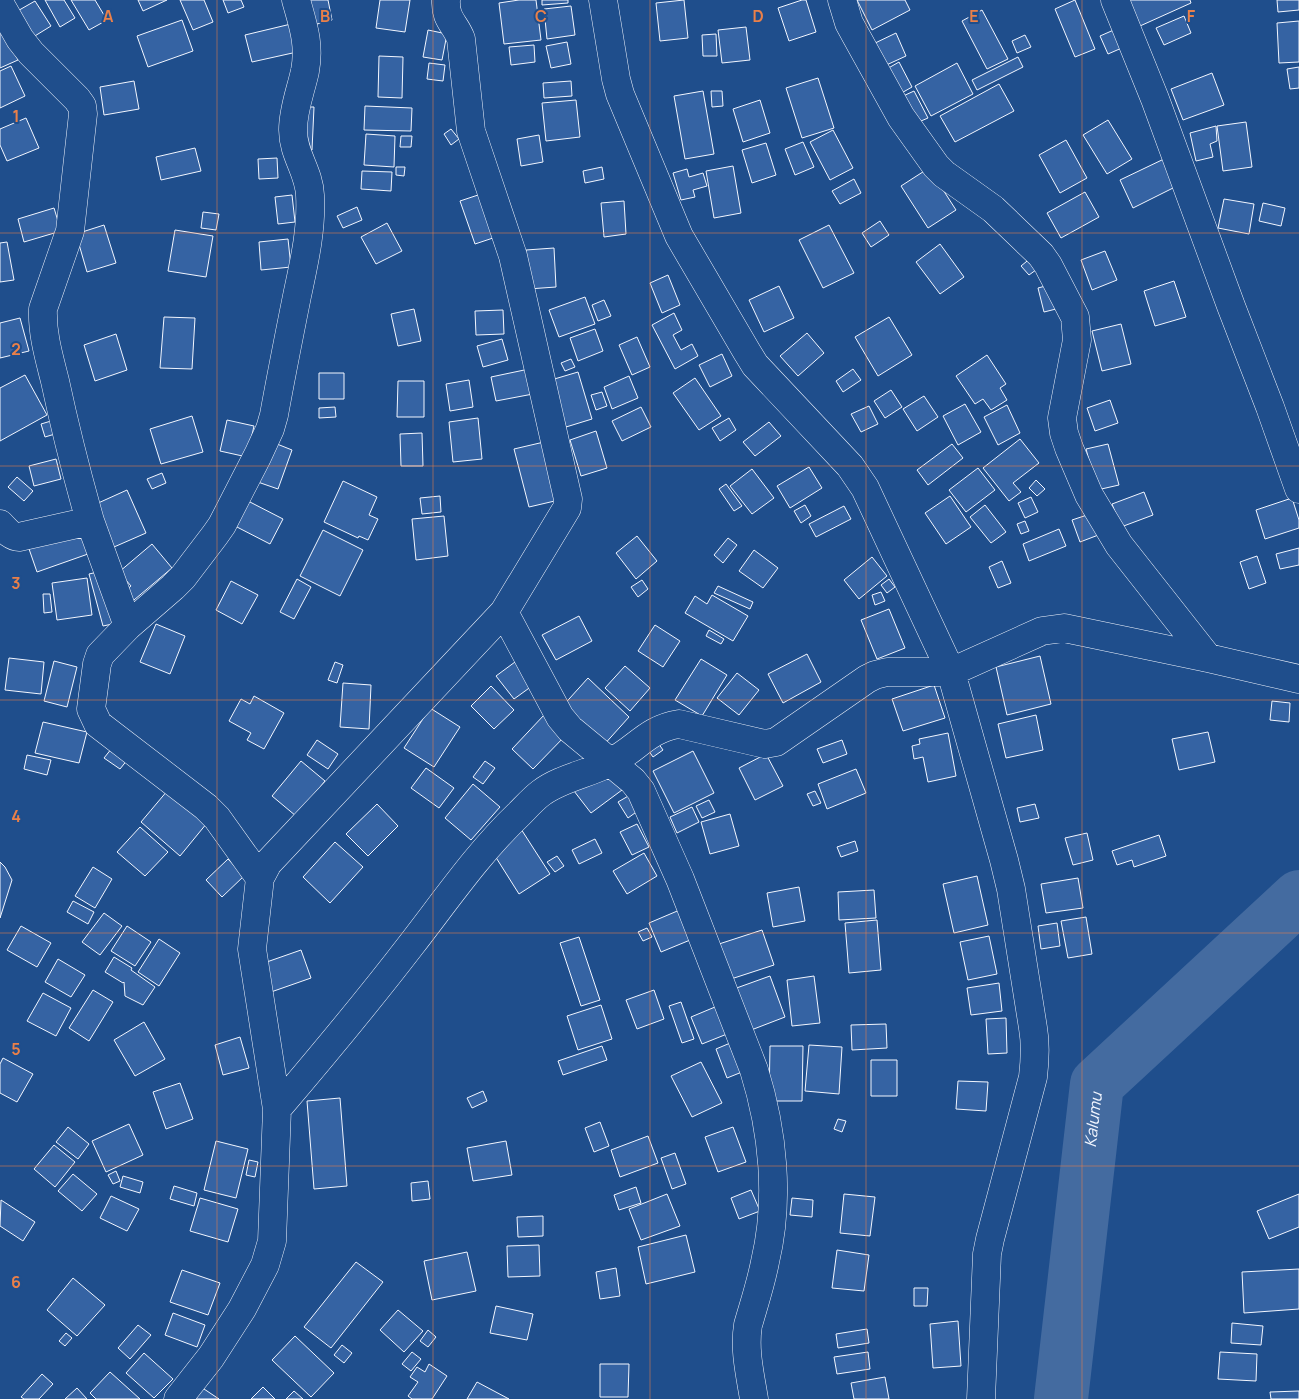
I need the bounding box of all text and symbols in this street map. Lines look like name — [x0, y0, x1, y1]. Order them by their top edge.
text: A — [103, 5, 114, 27]
text: B — [320, 5, 330, 27]
text: C — [535, 5, 547, 27]
text: D — [752, 5, 764, 27]
text: E — [969, 5, 979, 27]
text: F — [1187, 5, 1196, 27]
text: 1 — [12, 105, 20, 127]
text: 2 — [11, 338, 21, 360]
text: 3 — [11, 572, 21, 594]
text: 4 — [11, 805, 21, 827]
text: 5 — [11, 1038, 21, 1060]
water label: Kalumu — [1079, 1090, 1107, 1148]
text: 6 — [11, 1271, 21, 1293]

